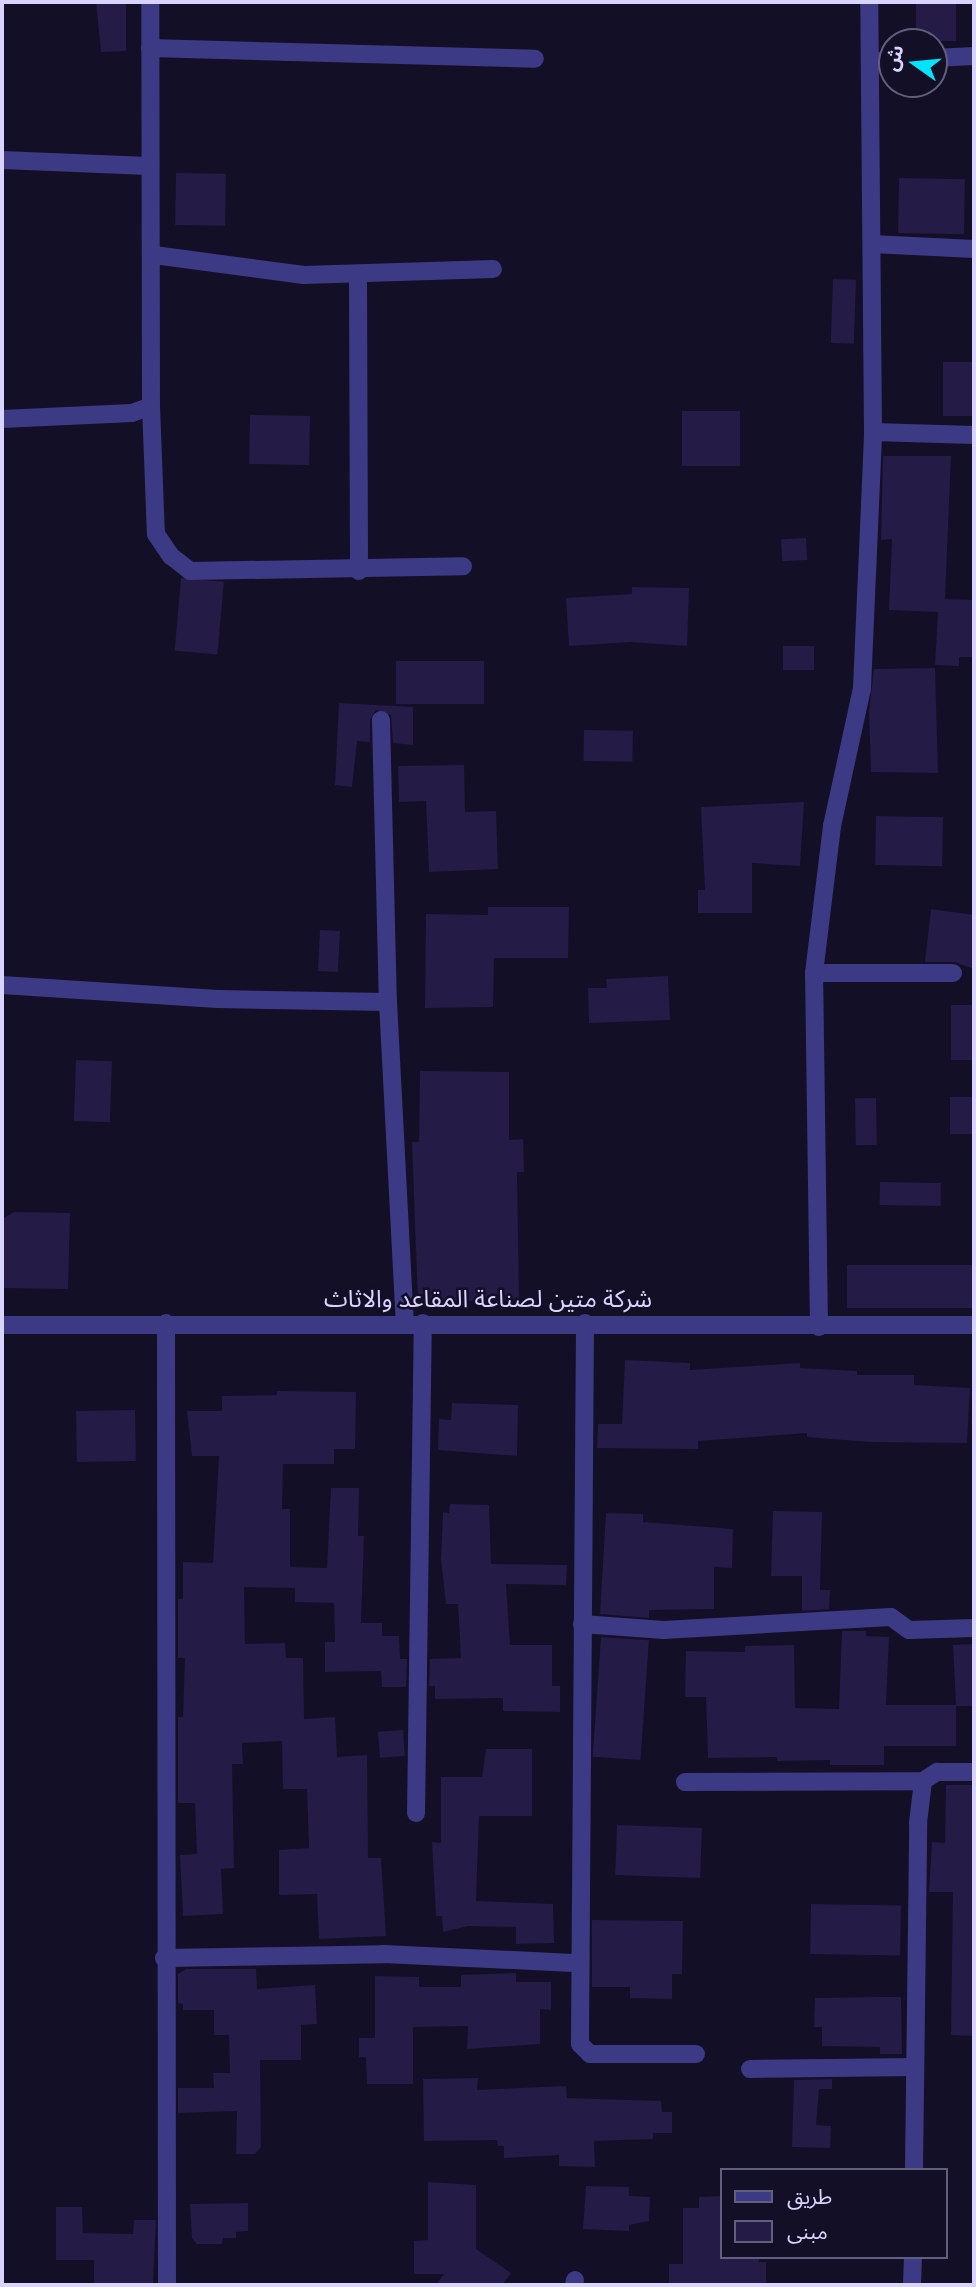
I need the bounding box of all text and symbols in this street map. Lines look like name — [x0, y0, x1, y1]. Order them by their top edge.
north arrow — [878, 28, 948, 98]
text: ش — [880, 42, 909, 74]
street label: شركة متين لصناعة المقاعد والاثاث — [324, 1285, 652, 1313]
legend — [720, 2168, 948, 2259]
text: طريق — [787, 2184, 832, 2209]
text: مبنى — [787, 2219, 828, 2244]

